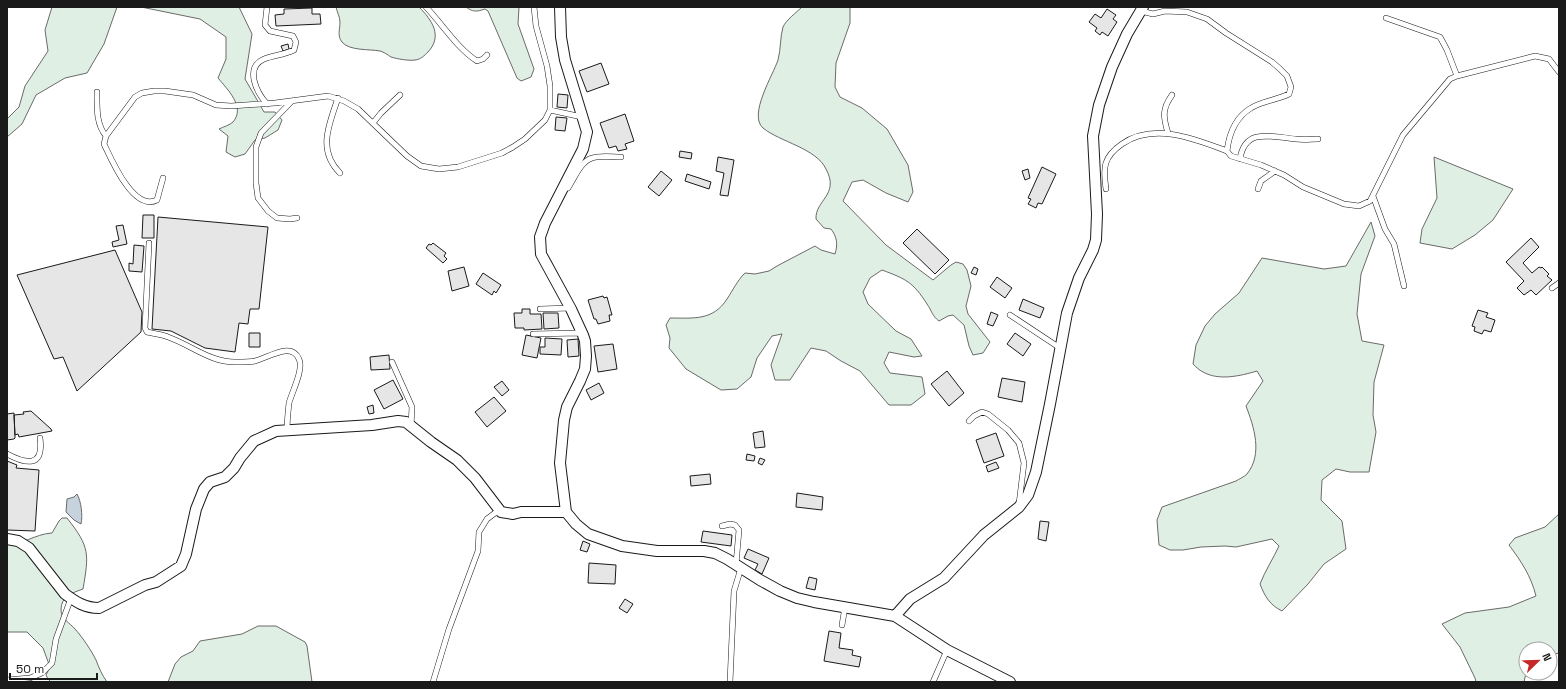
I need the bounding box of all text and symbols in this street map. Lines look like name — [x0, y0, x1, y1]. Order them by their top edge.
north arrow — [1518, 641, 1558, 681]
text: N — [1539, 651, 1555, 663]
scale bar — [10, 655, 97, 681]
text: 50 m — [16, 661, 44, 677]

